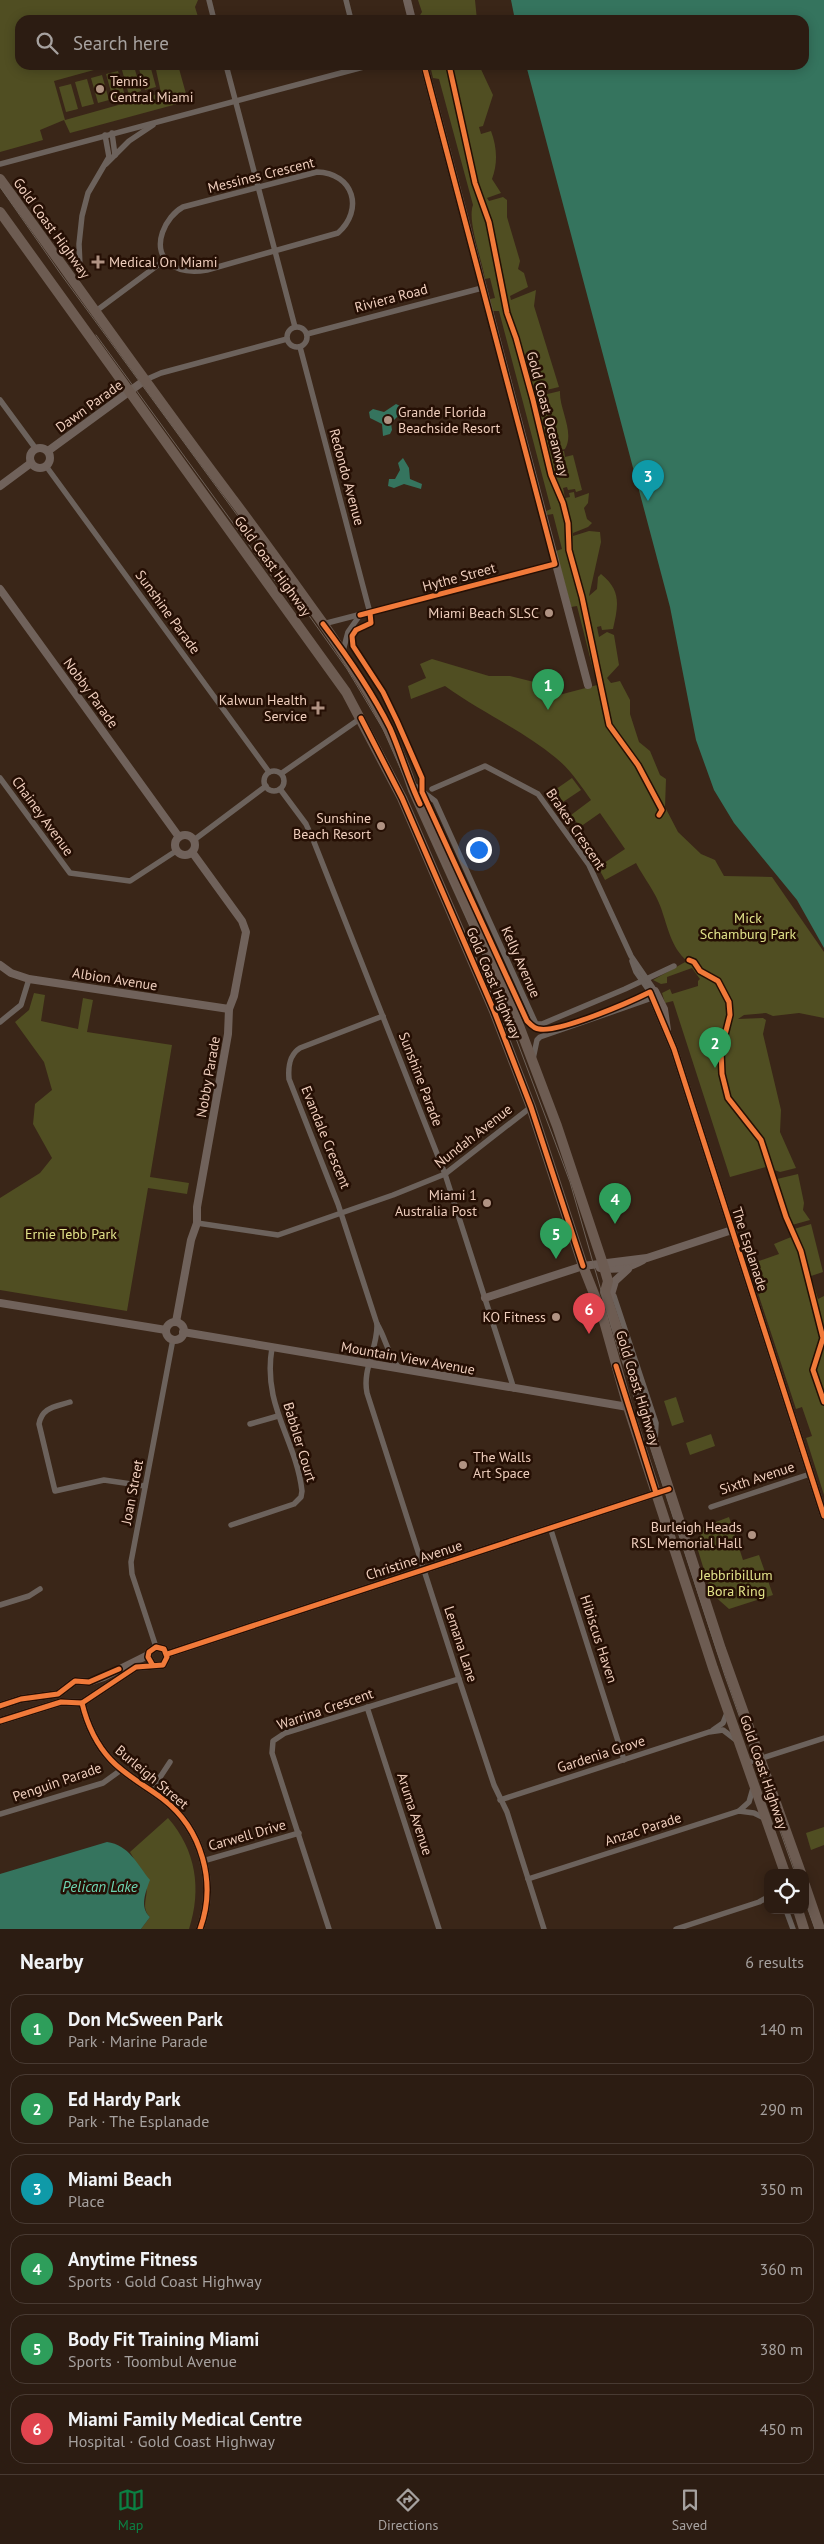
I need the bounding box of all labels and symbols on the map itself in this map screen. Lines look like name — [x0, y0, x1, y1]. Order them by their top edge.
place label: Tennis Central Miami — [110, 72, 193, 106]
marker: Tennis Central Miami — [94, 83, 106, 95]
street label: Messines Crescent — [206, 153, 316, 197]
street label: Gold Coast Highway — [9, 174, 95, 282]
place label: Medical On Miami — [109, 253, 217, 271]
marker: Medical On Miami — [91, 255, 105, 269]
street label: Riviera Road — [353, 280, 429, 316]
street label: Gold Coast Oceanway — [523, 349, 573, 479]
street label: Dawn Parade — [52, 376, 126, 436]
place label: Grande Florida Beachside Resort — [398, 403, 501, 437]
marker: Grande Florida Beachside Resort — [382, 414, 394, 426]
street label: Redondo Avenue — [325, 427, 369, 527]
pin: 3 — [632, 460, 664, 501]
street label: Gold Coast Highway — [230, 512, 316, 620]
street label: Hythe Street — [420, 559, 498, 595]
street label: Sunshine Parade — [132, 567, 204, 657]
place label: Miami Beach SLSC — [428, 604, 539, 622]
marker: Miami Beach SLSC — [543, 607, 555, 619]
street label: Nobby Parade — [60, 654, 122, 732]
pin: 1 — [532, 669, 564, 710]
place label: Kalwun Health Service — [219, 691, 307, 725]
marker: Kalwun Health Service — [311, 701, 325, 715]
street label: Chainey Avenue — [8, 773, 78, 859]
street label: Brakes Crescent — [542, 785, 610, 873]
place label: Sunshine Beach Resort — [293, 809, 371, 843]
marker: Sunshine Beach Resort — [375, 820, 387, 832]
your location — [466, 837, 492, 863]
park label: Mick Schamburg Park — [700, 909, 797, 943]
street label: Gold Coast Highway — [462, 924, 526, 1042]
street label: Kelly Avenue — [497, 924, 545, 1000]
street label: Albion Avenue — [71, 963, 159, 995]
pin: 2 — [699, 1027, 731, 1068]
street label: Sunshine Parade — [395, 1030, 447, 1128]
street label: Nobby Parade — [192, 1035, 224, 1119]
street label: Evandale Crescent — [297, 1083, 355, 1191]
street label: Nundah Avenue — [431, 1100, 515, 1172]
pin: 4 — [599, 1183, 631, 1224]
place label: Miami 1 Australia Post — [395, 1186, 477, 1220]
marker: Miami 1 Australia Post — [481, 1197, 493, 1209]
street label: The Esplanade — [728, 1205, 772, 1293]
pin: 5 — [540, 1218, 572, 1259]
park label: Ernie Tebb Park — [25, 1225, 117, 1243]
pin: 6 — [573, 1293, 605, 1334]
place label: KO Fitness — [483, 1308, 546, 1326]
marker: KO Fitness — [550, 1311, 562, 1323]
street label: Gold Coast Highway — [612, 1328, 664, 1448]
street label: Mountain View Avenue — [340, 1337, 476, 1379]
street label: Babbler Court — [279, 1400, 321, 1484]
place label: The Walls Art Space — [473, 1448, 531, 1482]
street label: Sixth Avenue — [717, 1457, 797, 1499]
street label: Joan Street — [117, 1458, 147, 1527]
marker: The Walls Art Space — [457, 1459, 469, 1471]
place label: Burleigh Heads RSL Memorial Hall — [631, 1518, 742, 1552]
marker: Burleigh Heads RSL Memorial Hall — [746, 1529, 758, 1541]
street label: Christine Avenue — [364, 1536, 464, 1584]
park label: Jebbribillum Bora Ring — [698, 1566, 773, 1600]
street label: Hibiscus Haven — [576, 1593, 622, 1685]
street label: Lemana Lane — [440, 1604, 482, 1684]
street label: Warrina Crescent — [275, 1684, 376, 1734]
street label: Gold Coast Highway — [736, 1712, 792, 1832]
street label: Gardenia Grove — [555, 1731, 647, 1777]
street label: Burleigh Street — [112, 1741, 192, 1813]
street label: Penguin Parade — [10, 1758, 104, 1806]
street label: Aruma Avenue — [393, 1770, 437, 1858]
street label: Anzac Parade — [602, 1808, 684, 1850]
street label: Carwell Drive — [206, 1815, 288, 1855]
water label: Pelican Lake — [62, 1877, 138, 1896]

